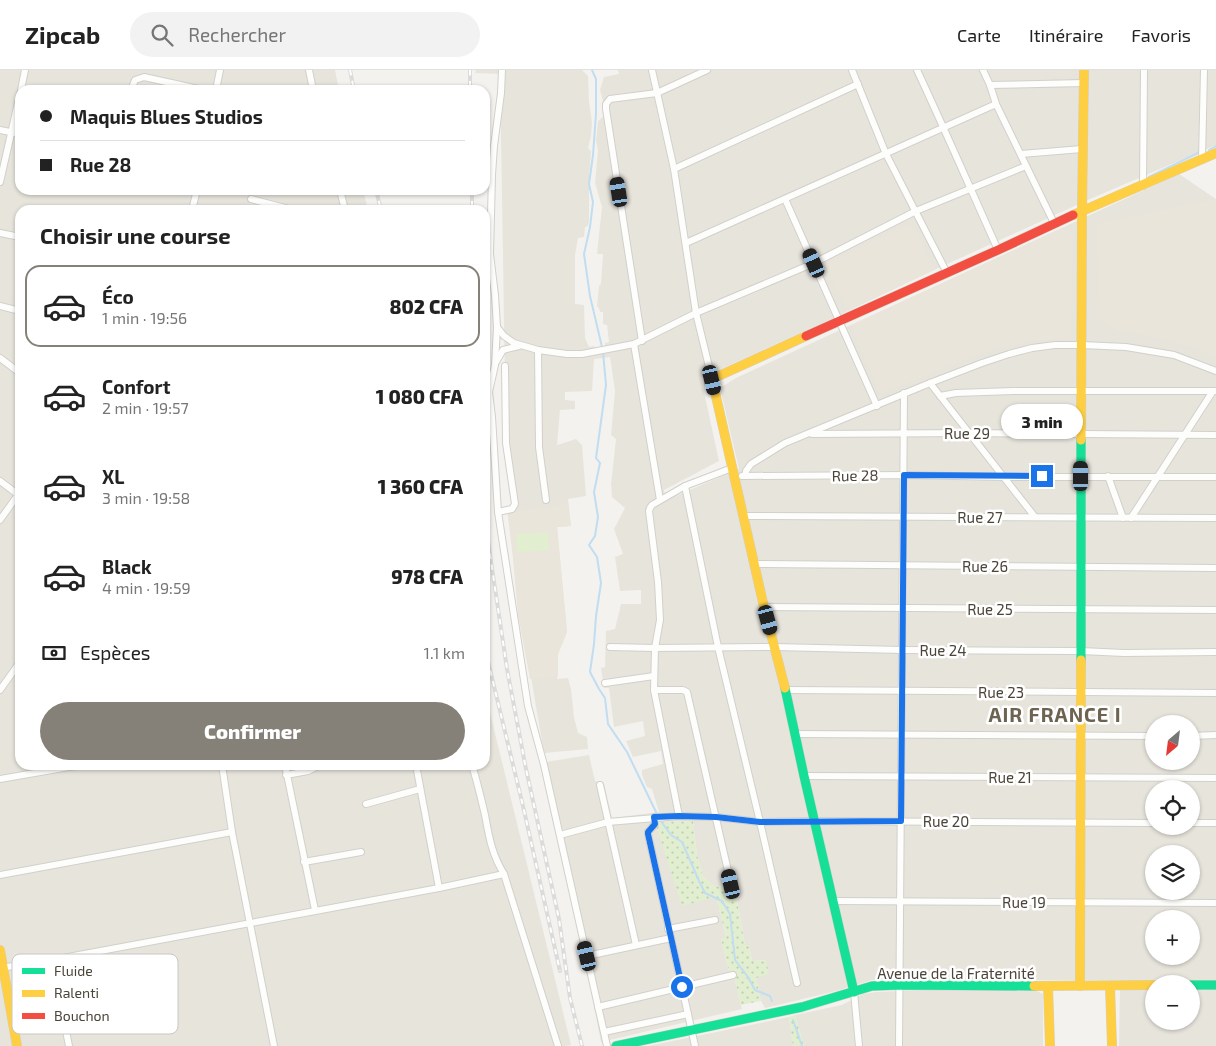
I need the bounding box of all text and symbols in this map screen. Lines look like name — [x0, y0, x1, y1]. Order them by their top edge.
search box — [130, 12, 480, 57]
text: Zipcab — [25, 20, 100, 49]
icon: search — [148, 21, 176, 49]
text: Rechercher — [188, 23, 286, 46]
text: Carte — [957, 24, 1001, 46]
text: Itinéraire — [1029, 24, 1103, 46]
text: Favoris — [1131, 24, 1191, 46]
text: Maquis Blues Studios — [70, 105, 263, 128]
text: Rue 28 — [70, 153, 131, 176]
car — [609, 176, 628, 208]
text: Choisir une course — [40, 222, 231, 248]
car — [801, 246, 826, 280]
icon: car — [42, 284, 87, 329]
text: Éco — [102, 285, 134, 308]
text: 802 CFA — [389, 295, 463, 318]
text: 1 min · 19:56 — [102, 308, 187, 327]
car — [701, 364, 722, 396]
icon: car — [42, 374, 87, 419]
text: Confort — [102, 375, 170, 398]
text: 1 080 CFA — [376, 385, 463, 408]
text: 2 min · 19:57 — [102, 398, 189, 417]
callout: 3 min — [1001, 404, 1083, 438]
text: 3 min — [1021, 412, 1063, 431]
street label: Rue 29 — [944, 424, 990, 442]
car — [1073, 461, 1088, 491]
icon: car — [42, 464, 87, 509]
text: XL — [102, 465, 124, 488]
route end — [1031, 465, 1053, 487]
street label: Rue 28 — [831, 466, 879, 484]
text: 1 360 CFA — [378, 475, 463, 498]
text: 3 min · 19:58 — [102, 488, 190, 507]
street label: Rue 27 — [957, 508, 1003, 526]
icon: car — [42, 554, 87, 599]
text: Black — [102, 555, 152, 578]
street label: Rue 26 — [962, 557, 1008, 575]
text: 978 CFA — [391, 565, 463, 588]
text: 4 min · 19:59 — [102, 578, 191, 597]
street label: Rue 25 — [967, 600, 1013, 618]
car — [756, 604, 779, 636]
icon: cash — [40, 639, 68, 667]
text: Espèces — [80, 641, 151, 664]
street label: Rue 24 — [920, 641, 966, 659]
text: 1.1 km — [424, 643, 465, 662]
street label: Rue 23 — [978, 683, 1024, 701]
button: Confirmer — [40, 702, 465, 760]
district label: AIR FRANCE I — [988, 702, 1122, 726]
north arrow — [1145, 715, 1200, 770]
map controls — [1145, 715, 1200, 1030]
street label: Rue 21 — [988, 768, 1032, 786]
button: locate — [1145, 780, 1200, 835]
street label: Rue 20 — [923, 812, 969, 830]
button: layers — [1145, 845, 1200, 900]
car — [720, 868, 741, 900]
street label: Rue 19 — [1002, 893, 1046, 911]
button: + — [1145, 910, 1200, 965]
car — [576, 940, 597, 972]
legend — [12, 954, 178, 1034]
text: Fluide — [54, 962, 93, 979]
street label: Avenue de la Fraternité — [877, 964, 1035, 982]
button: − — [1145, 975, 1200, 1030]
route start — [671, 976, 693, 998]
text: Ralenti — [54, 984, 99, 1001]
text: Bouchon — [54, 1007, 110, 1024]

